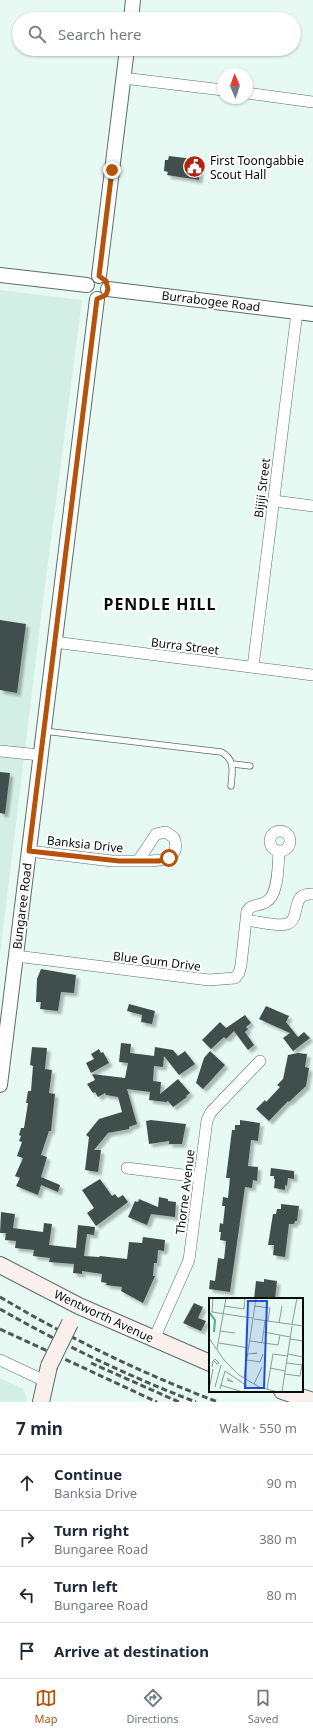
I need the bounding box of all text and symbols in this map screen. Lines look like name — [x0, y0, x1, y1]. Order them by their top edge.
search box — [12, 12, 301, 56]
icon: search — [26, 23, 48, 45]
text: Search here — [58, 24, 141, 44]
north arrow — [217, 68, 253, 104]
place label: First Toongabbie Scout Hall — [210, 152, 304, 183]
public building icon: First Toongabbie Scout Hall — [182, 154, 208, 180]
route end — [103, 161, 121, 179]
street label: Burrabogee Road — [161, 287, 261, 315]
street label: Bijiji Street — [250, 457, 274, 519]
district label: PENDLE HILL — [103, 593, 217, 615]
street label: Burra Street — [150, 633, 221, 659]
street label: Banksia Drive — [46, 832, 124, 856]
route start — [160, 849, 178, 867]
street label: Bungaree Road — [8, 862, 36, 950]
street label: Blue Gum Drive — [112, 947, 202, 975]
street label: Thorne Avenue — [171, 1148, 199, 1236]
street label: Wentworth Avenue — [51, 1285, 157, 1347]
inset map — [209, 1298, 303, 1392]
text: 7 min — [16, 1417, 63, 1440]
text: Walk · 550 m — [219, 1419, 297, 1437]
text: Continue — [54, 1464, 122, 1484]
icon: ahead — [16, 1472, 38, 1494]
text: 90 m — [267, 1474, 297, 1492]
text: Banksia Drive — [54, 1484, 137, 1502]
text: Turn right — [54, 1520, 129, 1540]
icon: right — [16, 1528, 38, 1550]
text: 380 m — [259, 1530, 297, 1548]
text: Bungaree Road — [54, 1540, 148, 1558]
text: Turn left — [54, 1576, 118, 1596]
icon: left — [16, 1584, 38, 1606]
text: 80 m — [267, 1586, 297, 1604]
text: Bungaree Road — [54, 1596, 148, 1614]
icon: arrive — [16, 1640, 38, 1662]
text: Arrive at destination — [54, 1641, 209, 1661]
tab: Map — [35, 1687, 57, 1726]
tab: Directions — [126, 1687, 179, 1726]
tab: Saved — [248, 1687, 278, 1726]

